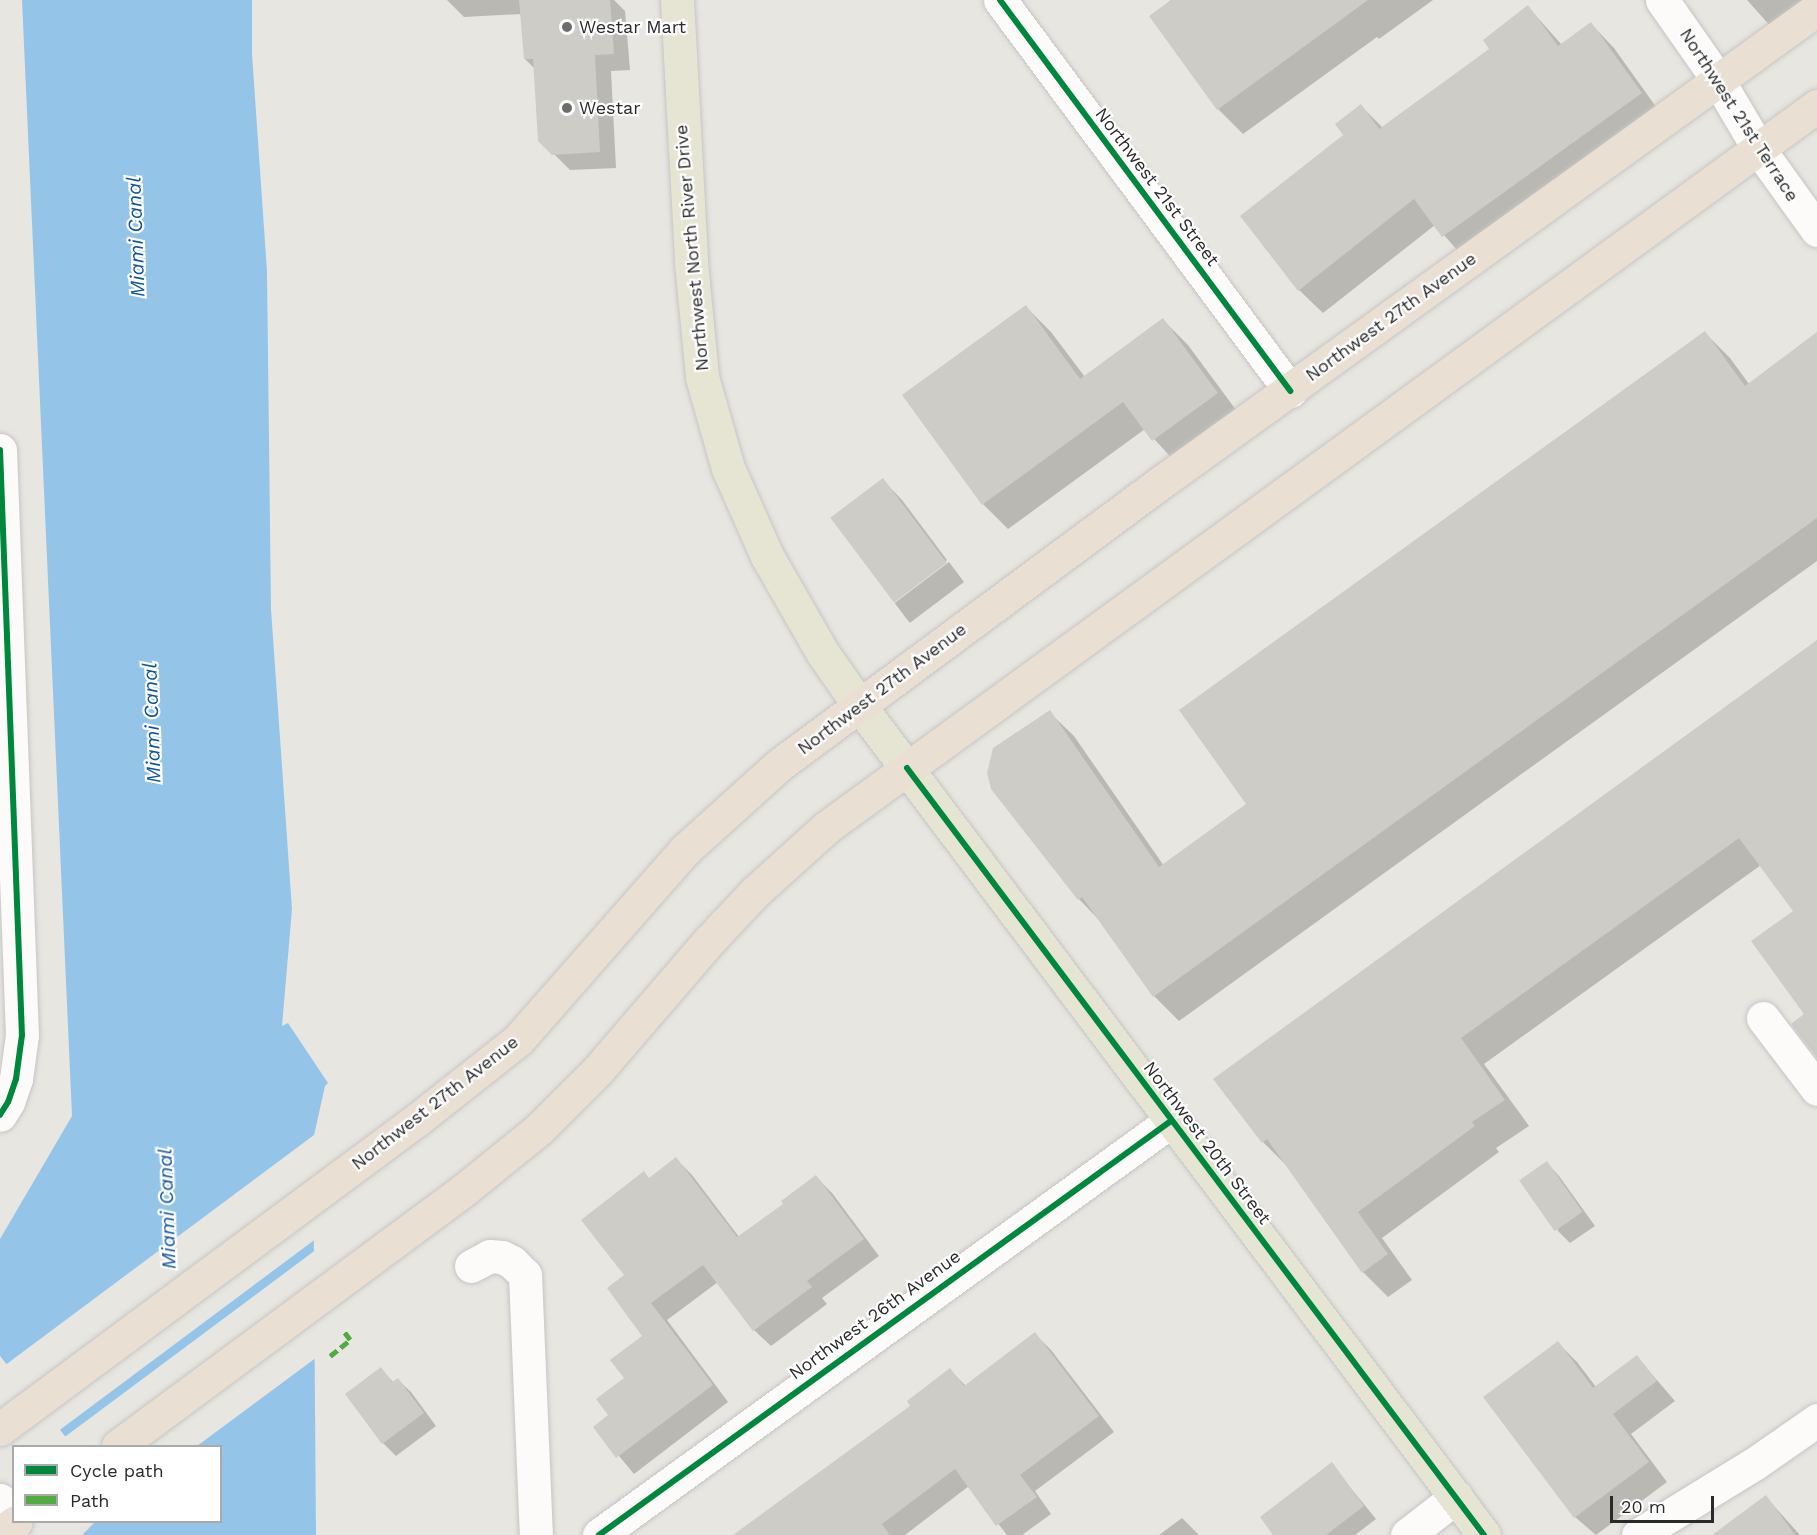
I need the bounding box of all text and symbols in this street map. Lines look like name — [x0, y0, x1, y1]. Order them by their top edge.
place label: Westar Mart — [579, 16, 687, 38]
marker: Westar Mart — [560, 20, 574, 34]
street label: Northwest 21st Terrace — [1675, 24, 1803, 206]
place label: Westar — [579, 97, 641, 119]
marker: Westar — [560, 101, 574, 115]
street label: Northwest 21st Street — [1090, 104, 1224, 270]
street label: Northwest North River Drive — [670, 124, 714, 372]
water label: Miami Canal — [122, 176, 150, 298]
street label: Northwest 27th Avenue — [1301, 248, 1481, 386]
street label: Northwest 27th Avenue — [793, 618, 971, 760]
water label: Miami Canal — [138, 662, 166, 784]
street label: Northwest 27th Avenue — [347, 1031, 523, 1175]
street label: Northwest 20th Street — [1139, 1057, 1275, 1229]
water label: Miami Canal — [153, 1148, 181, 1270]
street label: Northwest 26th Avenue — [785, 1245, 965, 1385]
legend — [12, 1445, 222, 1523]
text: Cycle path — [70, 1460, 164, 1481]
scale bar — [1613, 1484, 1716, 1522]
text: Path — [70, 1490, 110, 1511]
text: 20 m — [1621, 1496, 1666, 1517]

